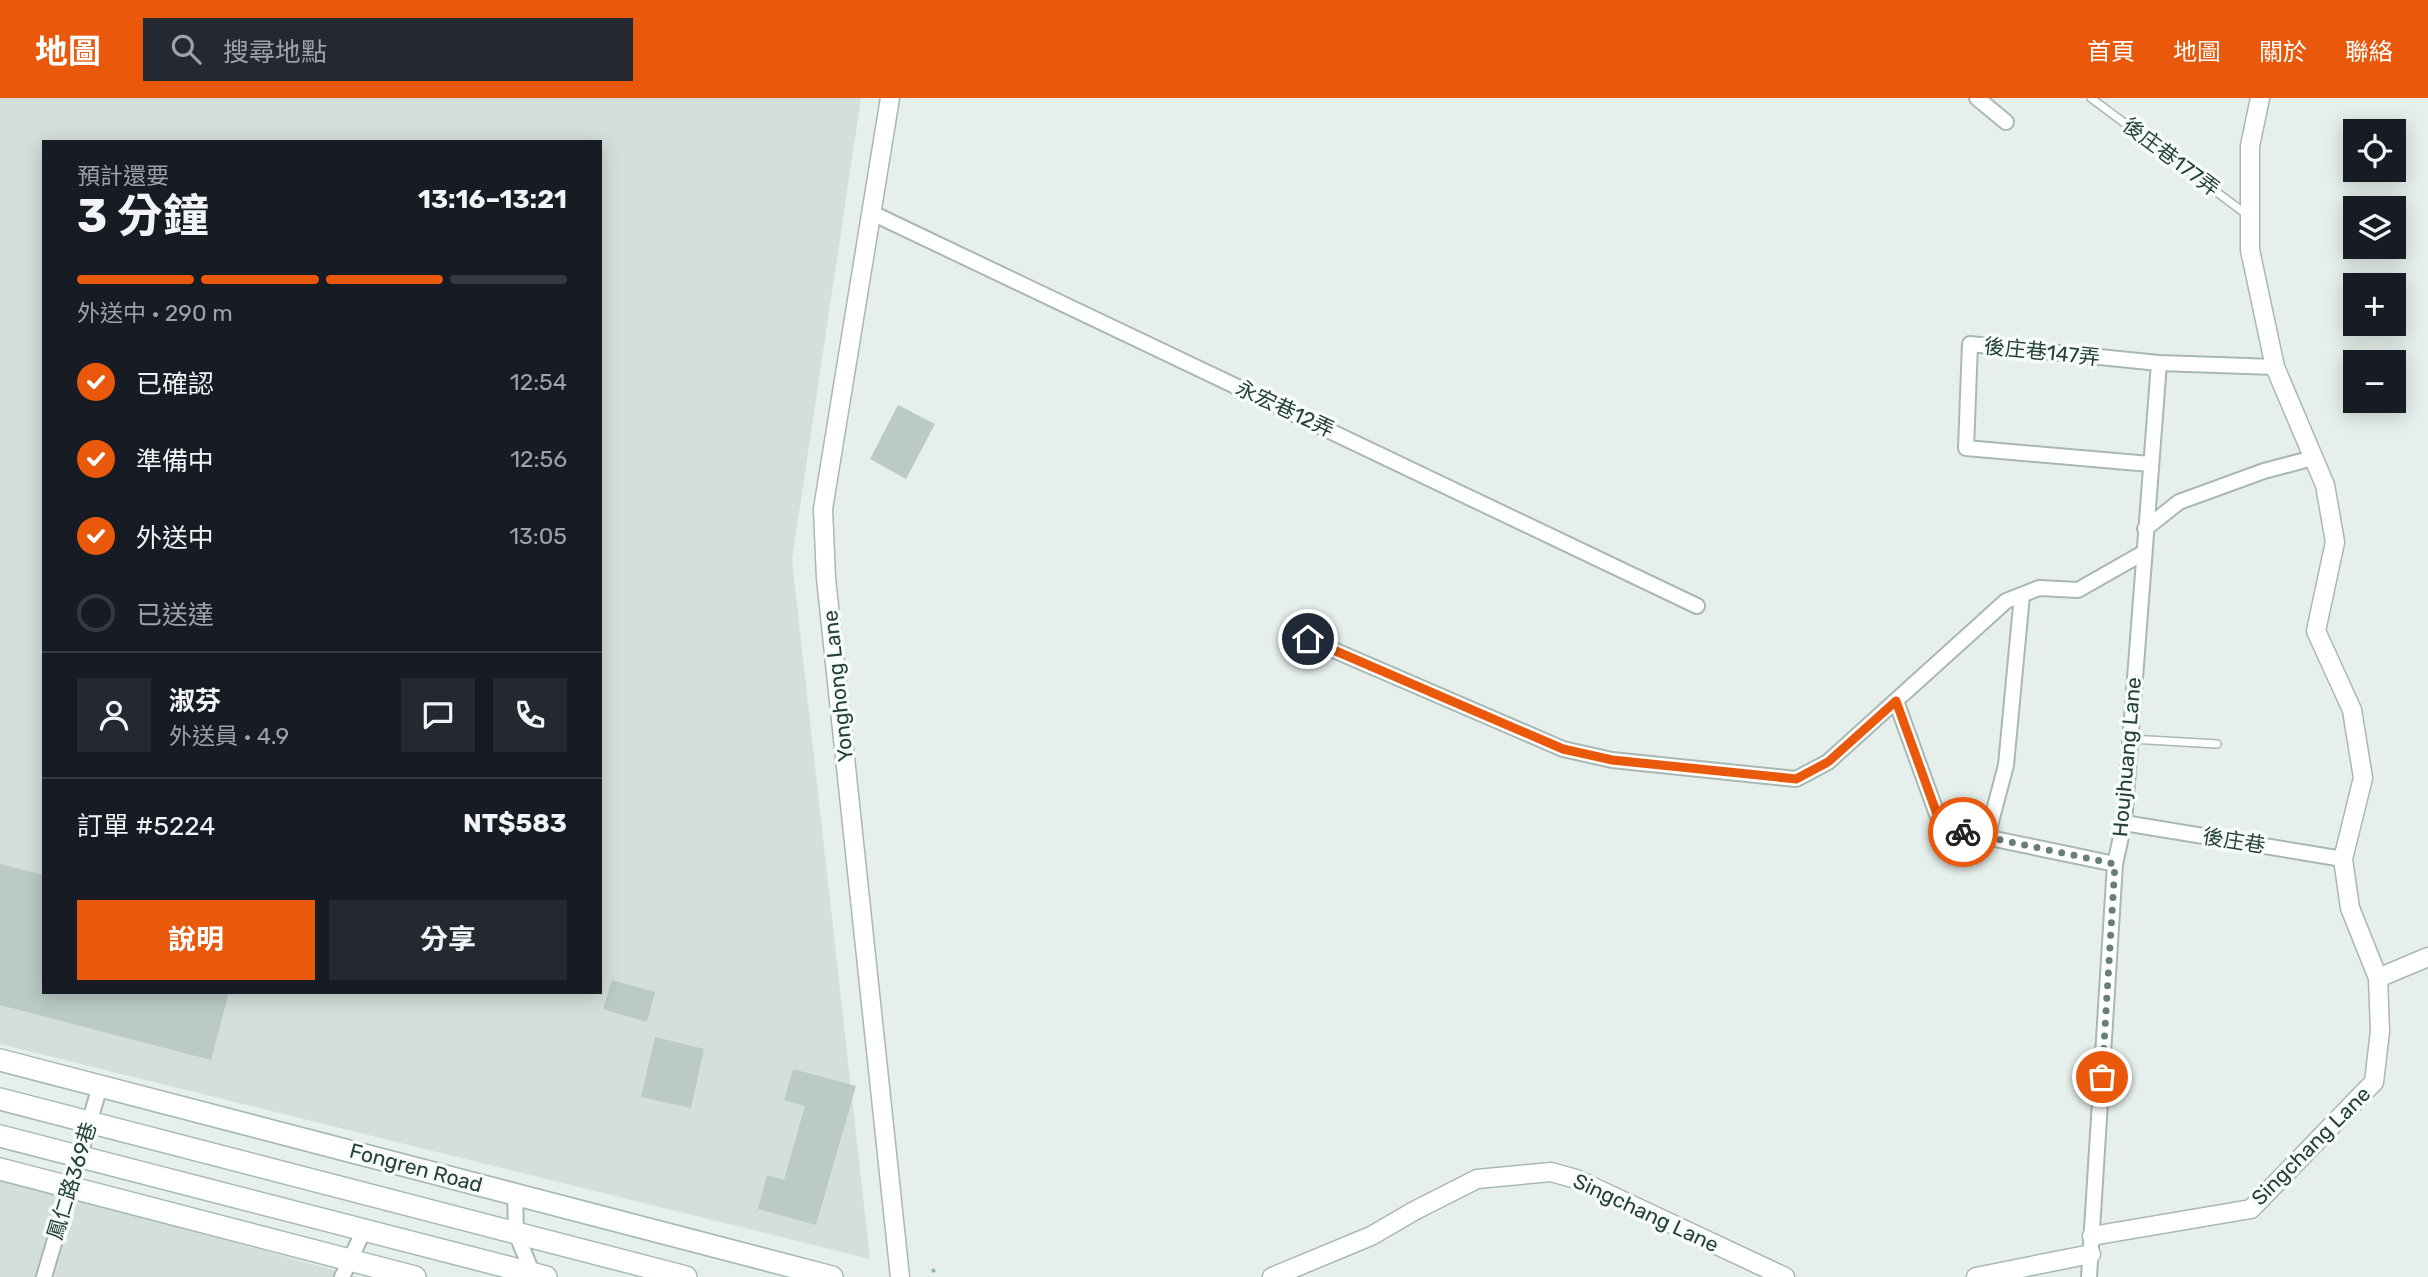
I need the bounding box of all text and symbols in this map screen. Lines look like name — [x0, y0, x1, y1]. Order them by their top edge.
search box — [143, 18, 633, 81]
icon: search — [167, 30, 205, 68]
text: 地圖 — [35, 32, 101, 71]
text: 搜尋地點 — [223, 37, 327, 68]
text: 首頁 — [2087, 38, 2135, 66]
text: 地圖 — [2173, 38, 2221, 66]
text: 關於 — [2259, 38, 2307, 66]
text: 聯絡 — [2345, 38, 2393, 66]
street label: 後庄巷177弄 — [2118, 112, 2225, 201]
map controls — [2343, 119, 2406, 413]
button: locate — [2343, 119, 2406, 182]
text: 預計還要 — [77, 162, 169, 190]
text: 13:16–13:21 — [418, 184, 567, 215]
text: 3 分鐘 — [77, 189, 209, 244]
button: layers — [2343, 196, 2406, 259]
button: + — [2343, 273, 2406, 336]
text: 外送中 · 290 m — [77, 299, 233, 327]
street label: 後庄巷147弄 — [1983, 333, 2101, 370]
button: − — [2343, 350, 2406, 413]
icon: check — [77, 363, 115, 401]
text: 12:54 — [510, 368, 567, 396]
text: 已確認 — [136, 369, 214, 400]
street label: 永宏巷12弄 — [1232, 375, 1338, 442]
icon: check — [77, 440, 115, 478]
text: 12:56 — [510, 445, 567, 473]
text: 準備中 — [136, 446, 214, 477]
icon: check — [77, 517, 115, 555]
text: 13:05 — [509, 522, 567, 550]
text: 外送中 — [136, 523, 214, 554]
text: 已送達 — [136, 600, 214, 631]
street label: Yonghong Lane — [817, 609, 858, 763]
pin — [1278, 609, 1338, 669]
icon: home — [1289, 620, 1327, 658]
street label: Houjhuang Lane — [2107, 676, 2146, 838]
button: person — [77, 678, 151, 752]
button: chat — [401, 678, 475, 752]
button: phone — [493, 678, 567, 752]
text: 淑芬 — [169, 686, 221, 717]
text: 外送員 · 4.9 — [169, 722, 289, 750]
courier — [1928, 797, 1998, 867]
text: NT$583 — [463, 808, 567, 839]
text: 訂單 #5224 — [77, 811, 215, 842]
icon: bike — [1944, 813, 1982, 851]
street label: 後庄巷 — [2201, 823, 2267, 858]
button: 說明 — [77, 900, 315, 980]
button: 分享 — [329, 900, 567, 980]
pin — [2072, 1047, 2132, 1107]
icon: bag — [2083, 1058, 2121, 1096]
street label: Singchang Lane — [2246, 1081, 2375, 1210]
street label: 鳳仁路369巷 — [42, 1119, 101, 1243]
street label: Fongren Road — [347, 1138, 485, 1197]
street label: Singchang Lane — [1569, 1168, 1723, 1257]

